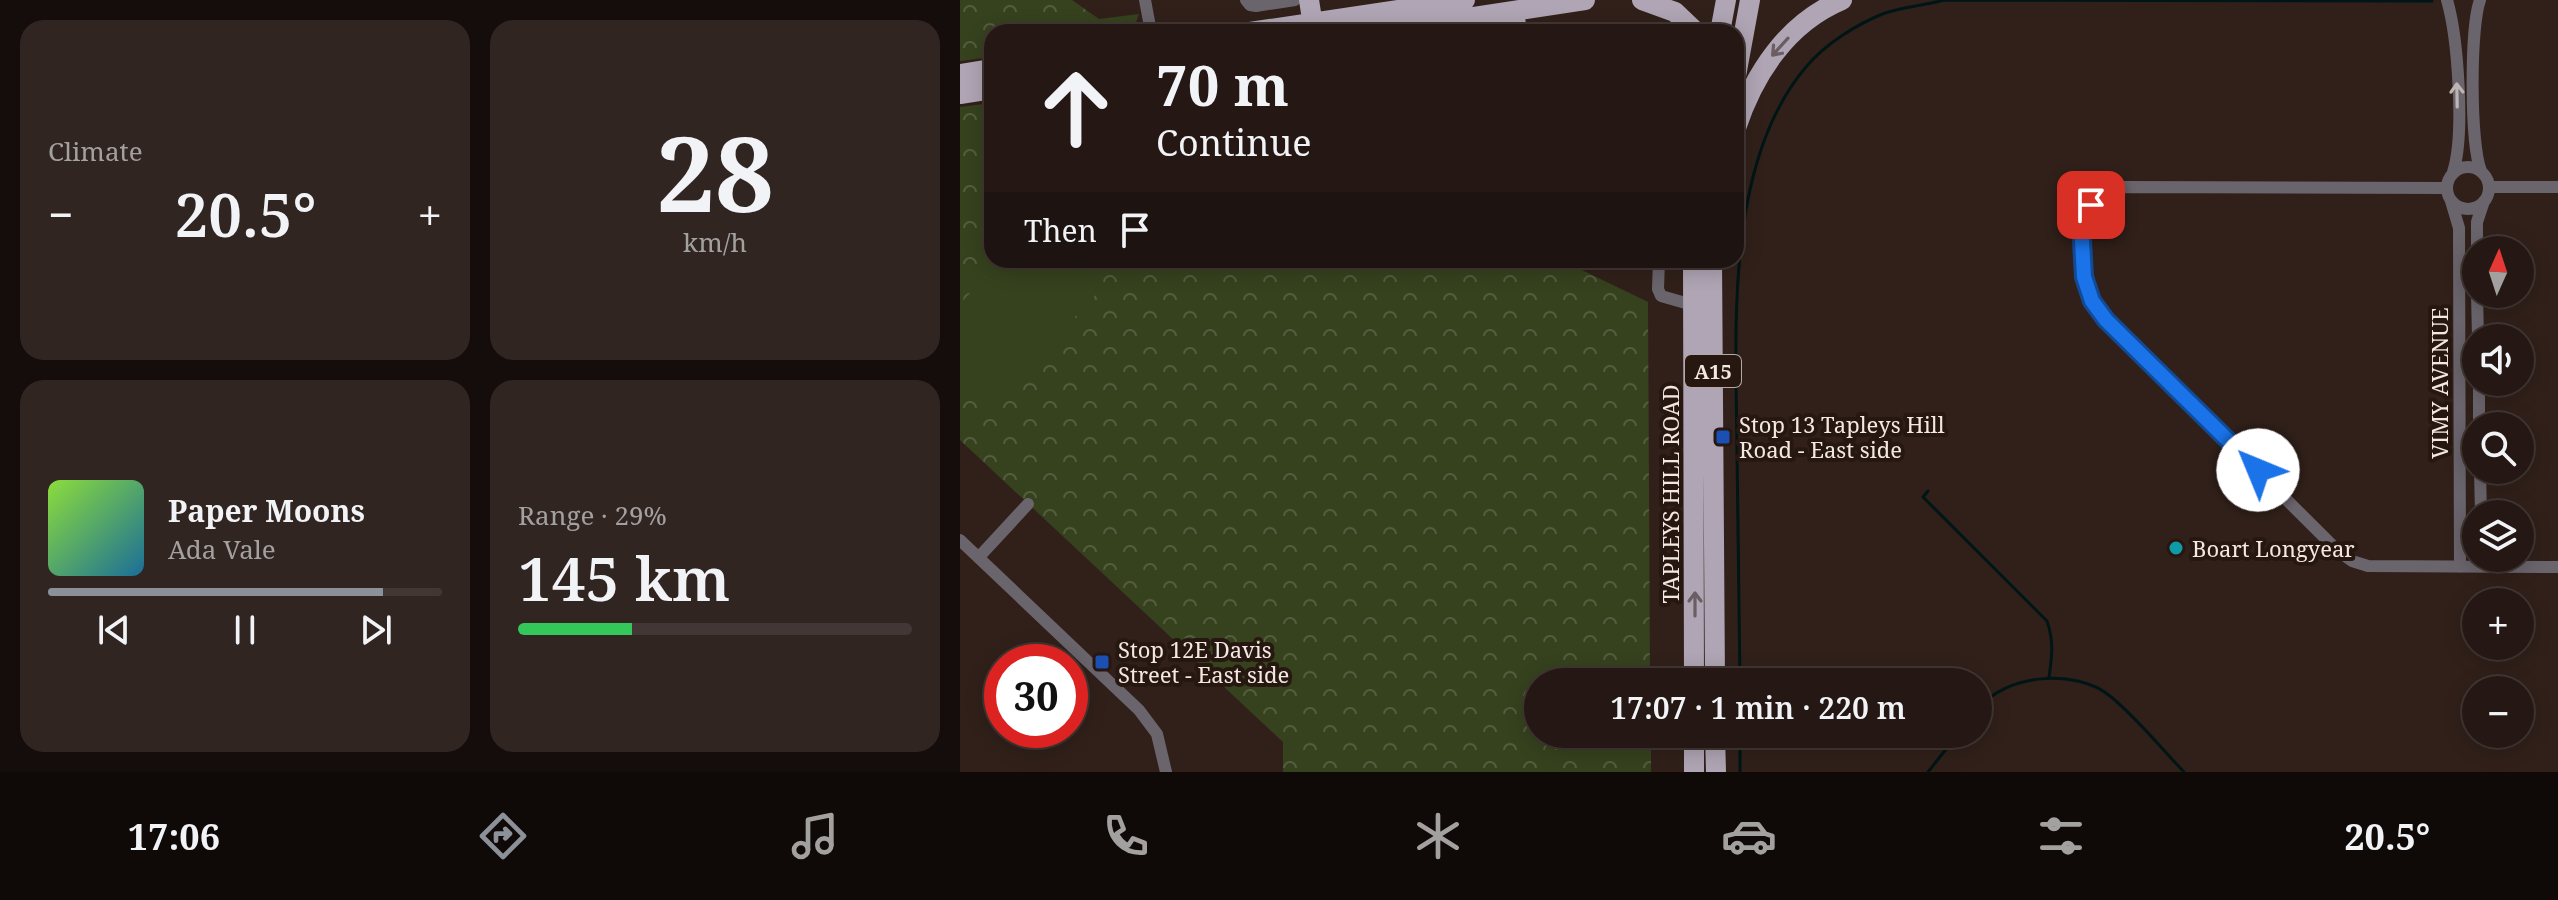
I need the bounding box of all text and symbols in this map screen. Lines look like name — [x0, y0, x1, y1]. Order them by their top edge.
one-way arrow — [1771, 36, 1789, 56]
text: 70 m — [1156, 46, 1289, 122]
icon: ahead — [1024, 56, 1128, 160]
one-way arrow — [2449, 82, 2465, 109]
text: 28 — [656, 101, 774, 242]
text: Continue — [1156, 118, 1312, 167]
text: Climate — [48, 133, 143, 169]
pin — [2057, 171, 2125, 239]
text: 20.5° — [174, 173, 316, 255]
icon: arrive — [2069, 183, 2113, 227]
text: − — [48, 184, 73, 244]
text: + — [417, 184, 442, 244]
icon: arrive — [1113, 208, 1157, 252]
text: Then — [1024, 210, 1097, 251]
text: km/h — [683, 224, 747, 260]
north arrow — [2462, 236, 2534, 308]
map controls — [2462, 236, 2534, 748]
street label: VIMY AVENUE — [2424, 307, 2454, 459]
button: sound — [2462, 324, 2534, 396]
road number: A15 — [1685, 355, 1741, 387]
street label: TAPLEYS HILL ROAD — [1655, 385, 1685, 603]
place label: Stop 13 Tapleys Hill Road - East side — [1739, 409, 1945, 464]
button: search — [2462, 412, 2534, 484]
marker: Stop 13 Tapleys Hill Road - East side — [1714, 428, 1732, 446]
position arrow — [2216, 428, 2300, 512]
text: Paper Moons — [168, 490, 365, 531]
text: Range · 29% — [518, 497, 667, 533]
button: layers — [2462, 500, 2534, 572]
text: Ada Vale — [168, 531, 276, 567]
place label: Boart Longyear — [2192, 533, 2355, 563]
text: 145 km — [518, 537, 730, 619]
marker: Boart Longyear — [2167, 539, 2185, 557]
button: + — [2462, 588, 2534, 660]
one-way arrow — [1687, 591, 1703, 618]
icon: previous — [92, 608, 136, 652]
icon: pause — [223, 608, 267, 652]
icon: next — [354, 608, 398, 652]
place label: Stop 12E Davis Street - East side — [1118, 634, 1289, 689]
speed limit sign: 30 — [984, 644, 1088, 748]
marker: Stop 12E Davis Street - East side — [1093, 653, 1111, 671]
button: − — [2462, 676, 2534, 748]
text: 17:07 · 1 min · 220 m — [1610, 687, 1906, 728]
icon: directions — [475, 808, 531, 864]
icon: music — [787, 808, 843, 864]
icon: phone — [1098, 808, 1154, 864]
icon: climate — [1410, 808, 1466, 864]
icon: car — [1721, 808, 1777, 864]
icon: filters — [2033, 808, 2089, 864]
text: 17:06 — [128, 812, 220, 861]
text: 20.5° — [2344, 812, 2430, 861]

